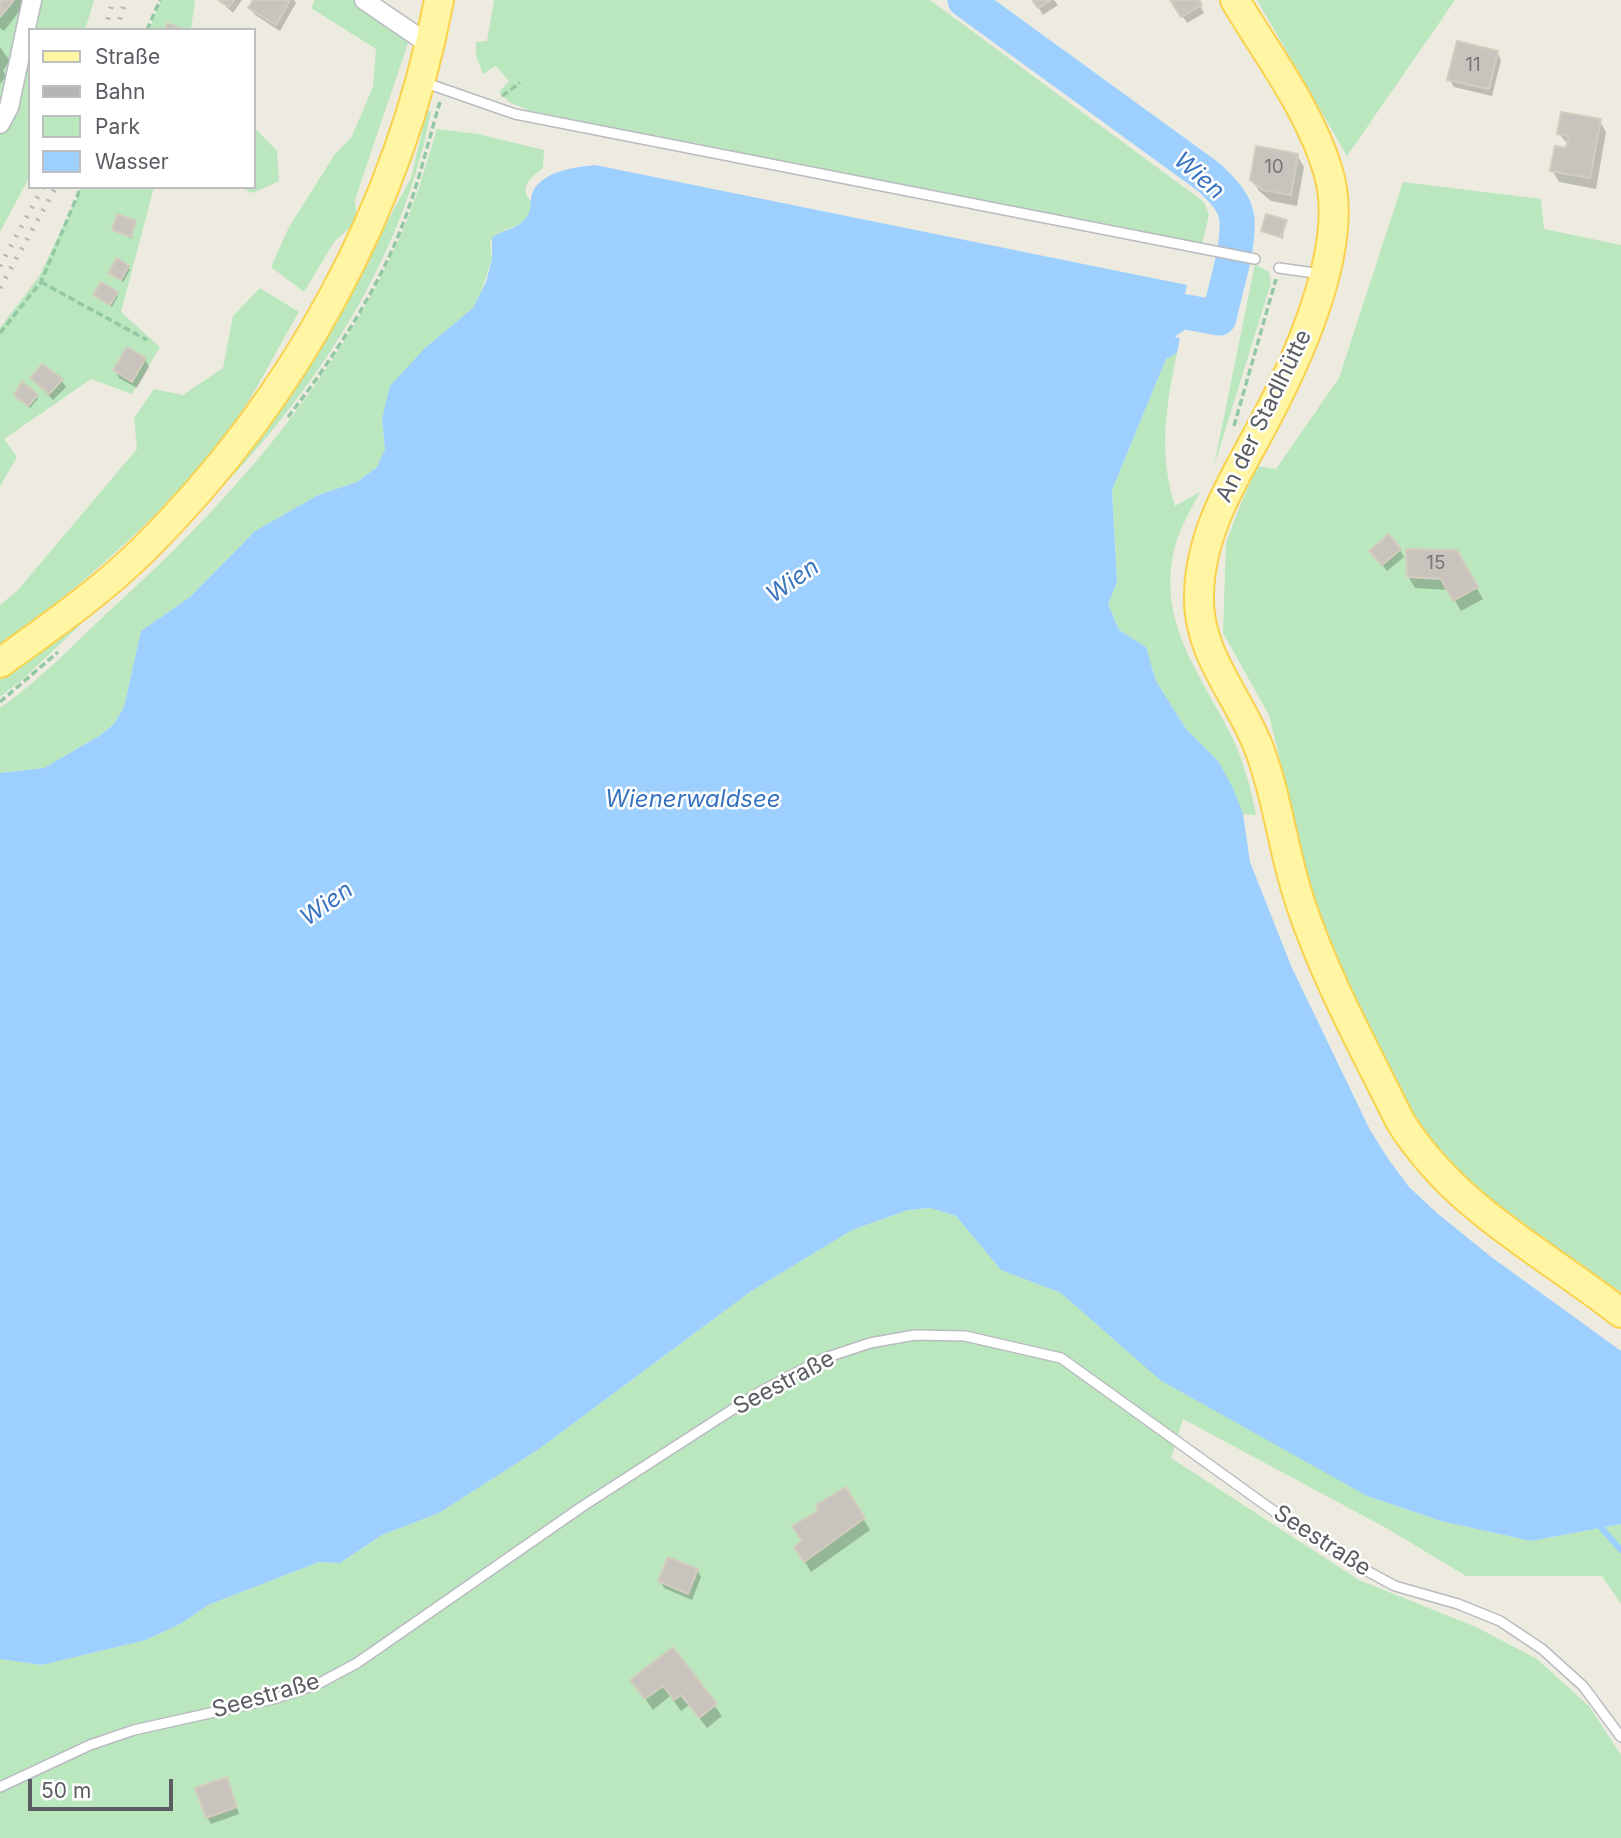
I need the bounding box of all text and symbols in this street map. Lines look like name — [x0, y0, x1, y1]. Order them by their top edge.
legend — [28, 28, 256, 189]
text: Straße — [95, 44, 160, 69]
house number: 11 — [1465, 54, 1481, 76]
text: Bahn — [95, 79, 145, 104]
text: Park — [95, 114, 140, 139]
water label: Wien — [1168, 146, 1230, 206]
text: Wasser — [95, 149, 169, 174]
house number: 10 — [1264, 156, 1284, 178]
street label: An der Stadlhütte — [1210, 325, 1318, 507]
house number: 15 — [1426, 552, 1446, 574]
water label: Wien — [761, 553, 825, 609]
water label: Wienerwaldsee — [605, 786, 781, 814]
water label: Wien — [295, 876, 359, 932]
street label: Seestraße — [729, 1345, 839, 1421]
street label: Seestraße — [1268, 1499, 1376, 1583]
street label: Seestraße — [209, 1668, 323, 1724]
scale bar — [32, 1764, 177, 1808]
text: 50 m — [41, 1778, 91, 1803]

